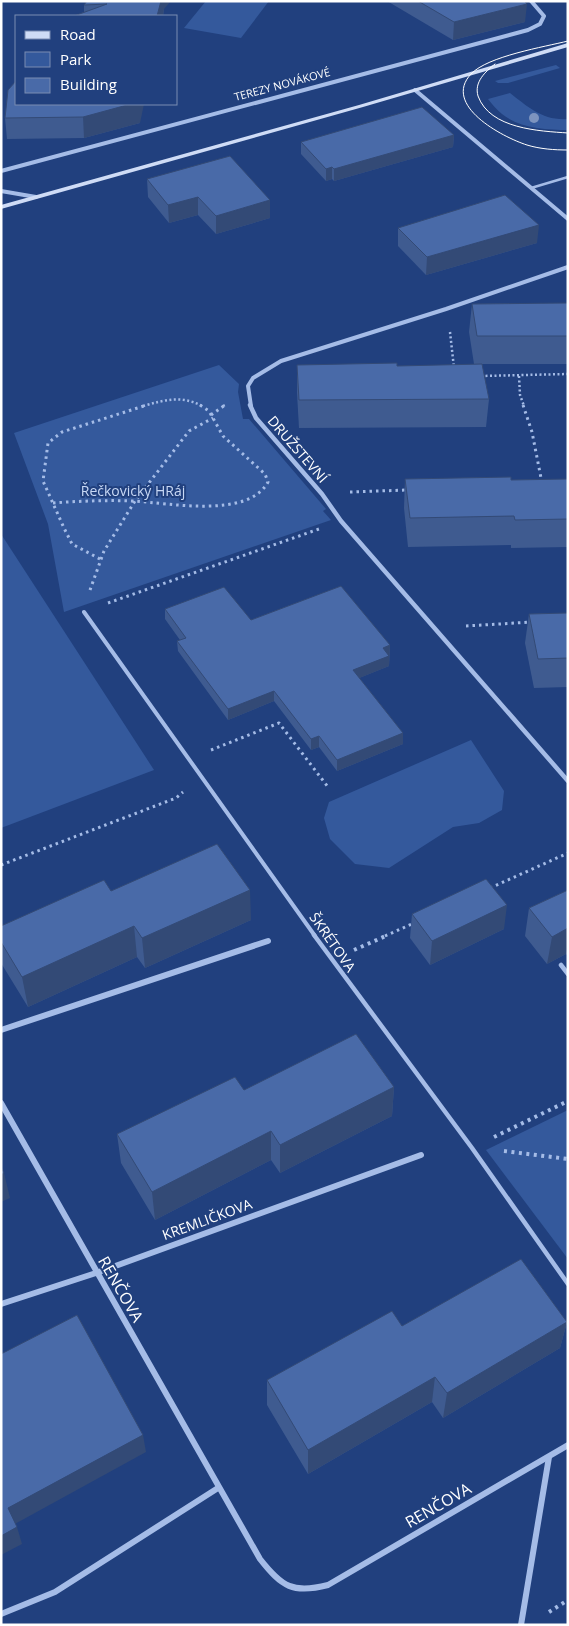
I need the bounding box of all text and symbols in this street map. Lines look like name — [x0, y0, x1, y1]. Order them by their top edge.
legend — [15, 15, 178, 105]
text: Road — [60, 24, 96, 44]
text: Park — [60, 49, 91, 69]
street label: TEREZY NOVÁKOVÉ — [232, 64, 332, 104]
text: Building — [60, 74, 117, 94]
street label: DRUŽSTEVNÍ — [264, 411, 332, 487]
park label: Řečkovický HRáj — [81, 481, 185, 500]
street label: ŠKRÉTOVA — [306, 909, 361, 976]
street label: KREMLIČKOVA — [159, 1194, 255, 1244]
street label: RENČOVA — [93, 1252, 149, 1327]
street label: RENČOVA — [401, 1477, 476, 1533]

